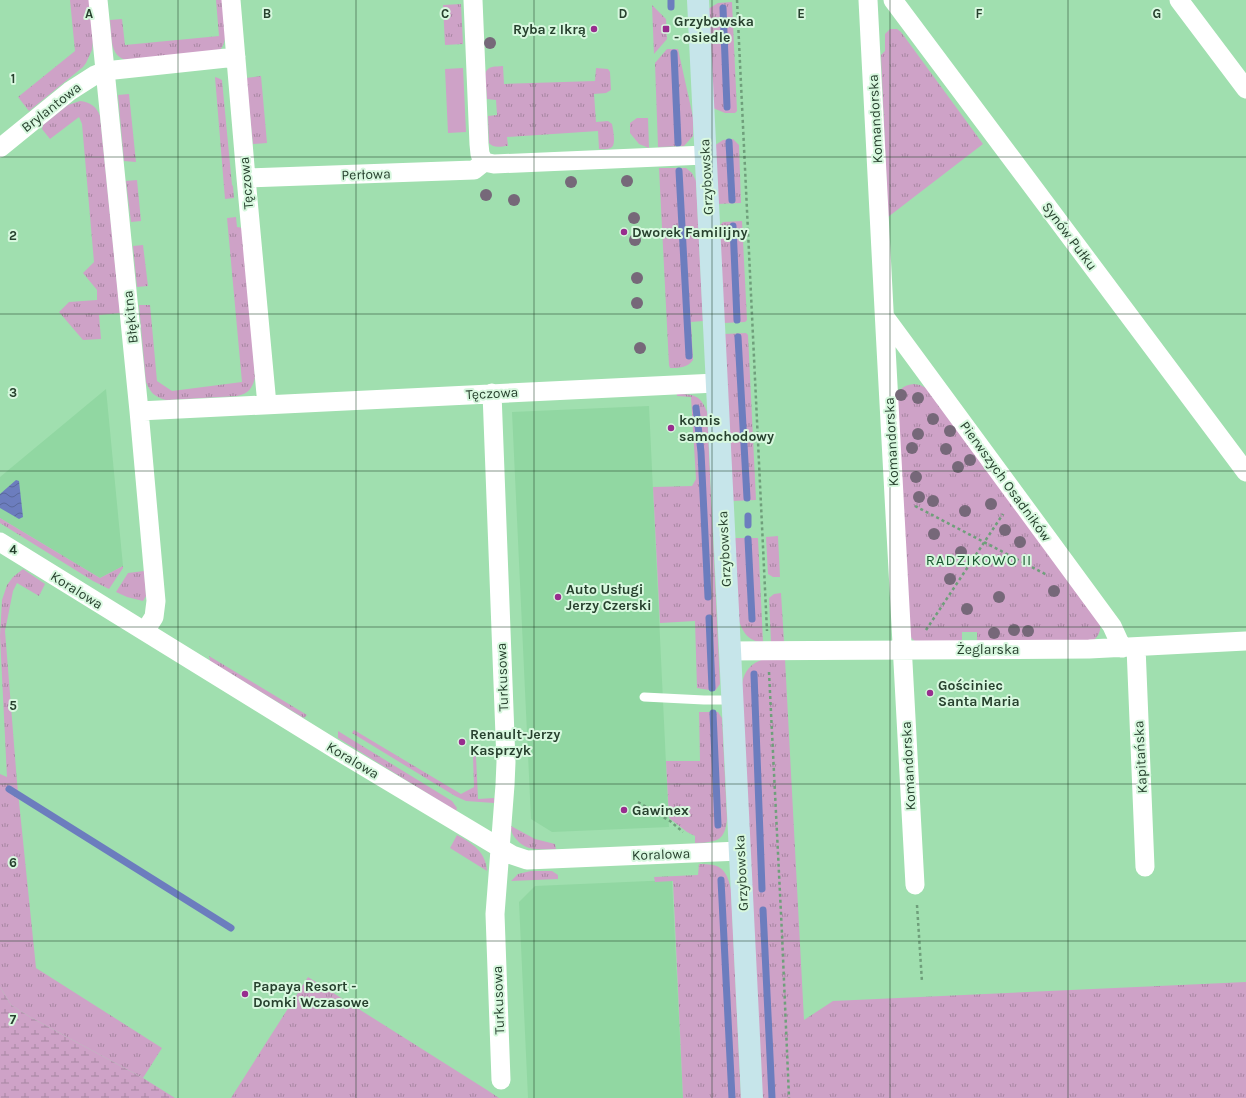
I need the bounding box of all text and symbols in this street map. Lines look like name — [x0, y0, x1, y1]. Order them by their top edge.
text: A — [85, 6, 93, 21]
text: B — [263, 6, 271, 21]
text: C — [441, 6, 449, 21]
text: D — [619, 6, 628, 21]
text: E — [797, 6, 805, 21]
text: F — [975, 6, 983, 21]
text: G — [1153, 6, 1161, 21]
place label: Grzybowska - osiedle — [674, 13, 754, 46]
place label: Ryba z Ikrą — [513, 21, 586, 38]
marker: Ryba z Ikrą — [589, 24, 599, 34]
marker: Grzybowska - osiedle — [661, 24, 671, 34]
text: 1 — [11, 71, 15, 86]
street label: Komandorska — [865, 74, 886, 164]
street label: Brylantowa — [18, 79, 85, 136]
street label: Grzybowska — [696, 138, 717, 216]
street label: Tęczowa — [236, 156, 257, 210]
street label: Perłowa — [341, 165, 391, 184]
street label: Synów Pułku — [1038, 199, 1101, 274]
place label: Dworek Familijny — [632, 224, 748, 241]
marker: Dworek Familijny — [619, 227, 629, 237]
text: 2 — [9, 228, 17, 243]
street label: Błękitna — [119, 290, 142, 344]
street label: Tęczowa — [465, 384, 519, 403]
text: 3 — [9, 385, 17, 400]
street label: Komandorska — [881, 397, 902, 487]
place label: komis samochodowy — [679, 412, 774, 445]
street label: Pierwszych Osadników — [956, 418, 1055, 545]
marker: komis samochodowy — [666, 423, 676, 433]
street label: Grzybowska — [714, 510, 735, 588]
text: 4 — [9, 542, 17, 557]
district label: RADZIKOWO II — [926, 551, 1032, 569]
street label: Koralowa — [47, 568, 106, 613]
place label: Auto Usługi Jerzy Czerski — [566, 581, 652, 614]
marker: Auto Usługi Jerzy Czerski — [553, 592, 563, 602]
street label: Żeglarska — [956, 641, 1020, 658]
street label: Turkusowa — [493, 642, 512, 712]
place label: Gościniec Santa Maria — [938, 677, 1020, 710]
marker: Gościniec Santa Maria — [925, 688, 935, 698]
text: 5 — [9, 698, 17, 713]
street label: Kapitańska — [1130, 720, 1151, 794]
street label: Komandorska — [898, 721, 919, 811]
place label: Renault-Jerzy Kasprzyk — [470, 726, 560, 759]
marker: Renault-Jerzy Kasprzyk — [457, 737, 467, 747]
street label: Koralowa — [323, 738, 382, 783]
place label: Gawinex — [632, 802, 689, 819]
marker: Gawinex — [619, 805, 629, 815]
street label: Grzybowska — [731, 834, 752, 912]
street label: Koralowa — [632, 845, 690, 864]
text: 6 — [9, 855, 17, 870]
street label: Turkusowa — [489, 965, 508, 1035]
place label: Papaya Resort - Domki Wczasowe — [253, 978, 369, 1011]
marker: Papaya Resort - Domki Wczasowe — [240, 989, 250, 999]
text: 7 — [10, 1012, 17, 1027]

